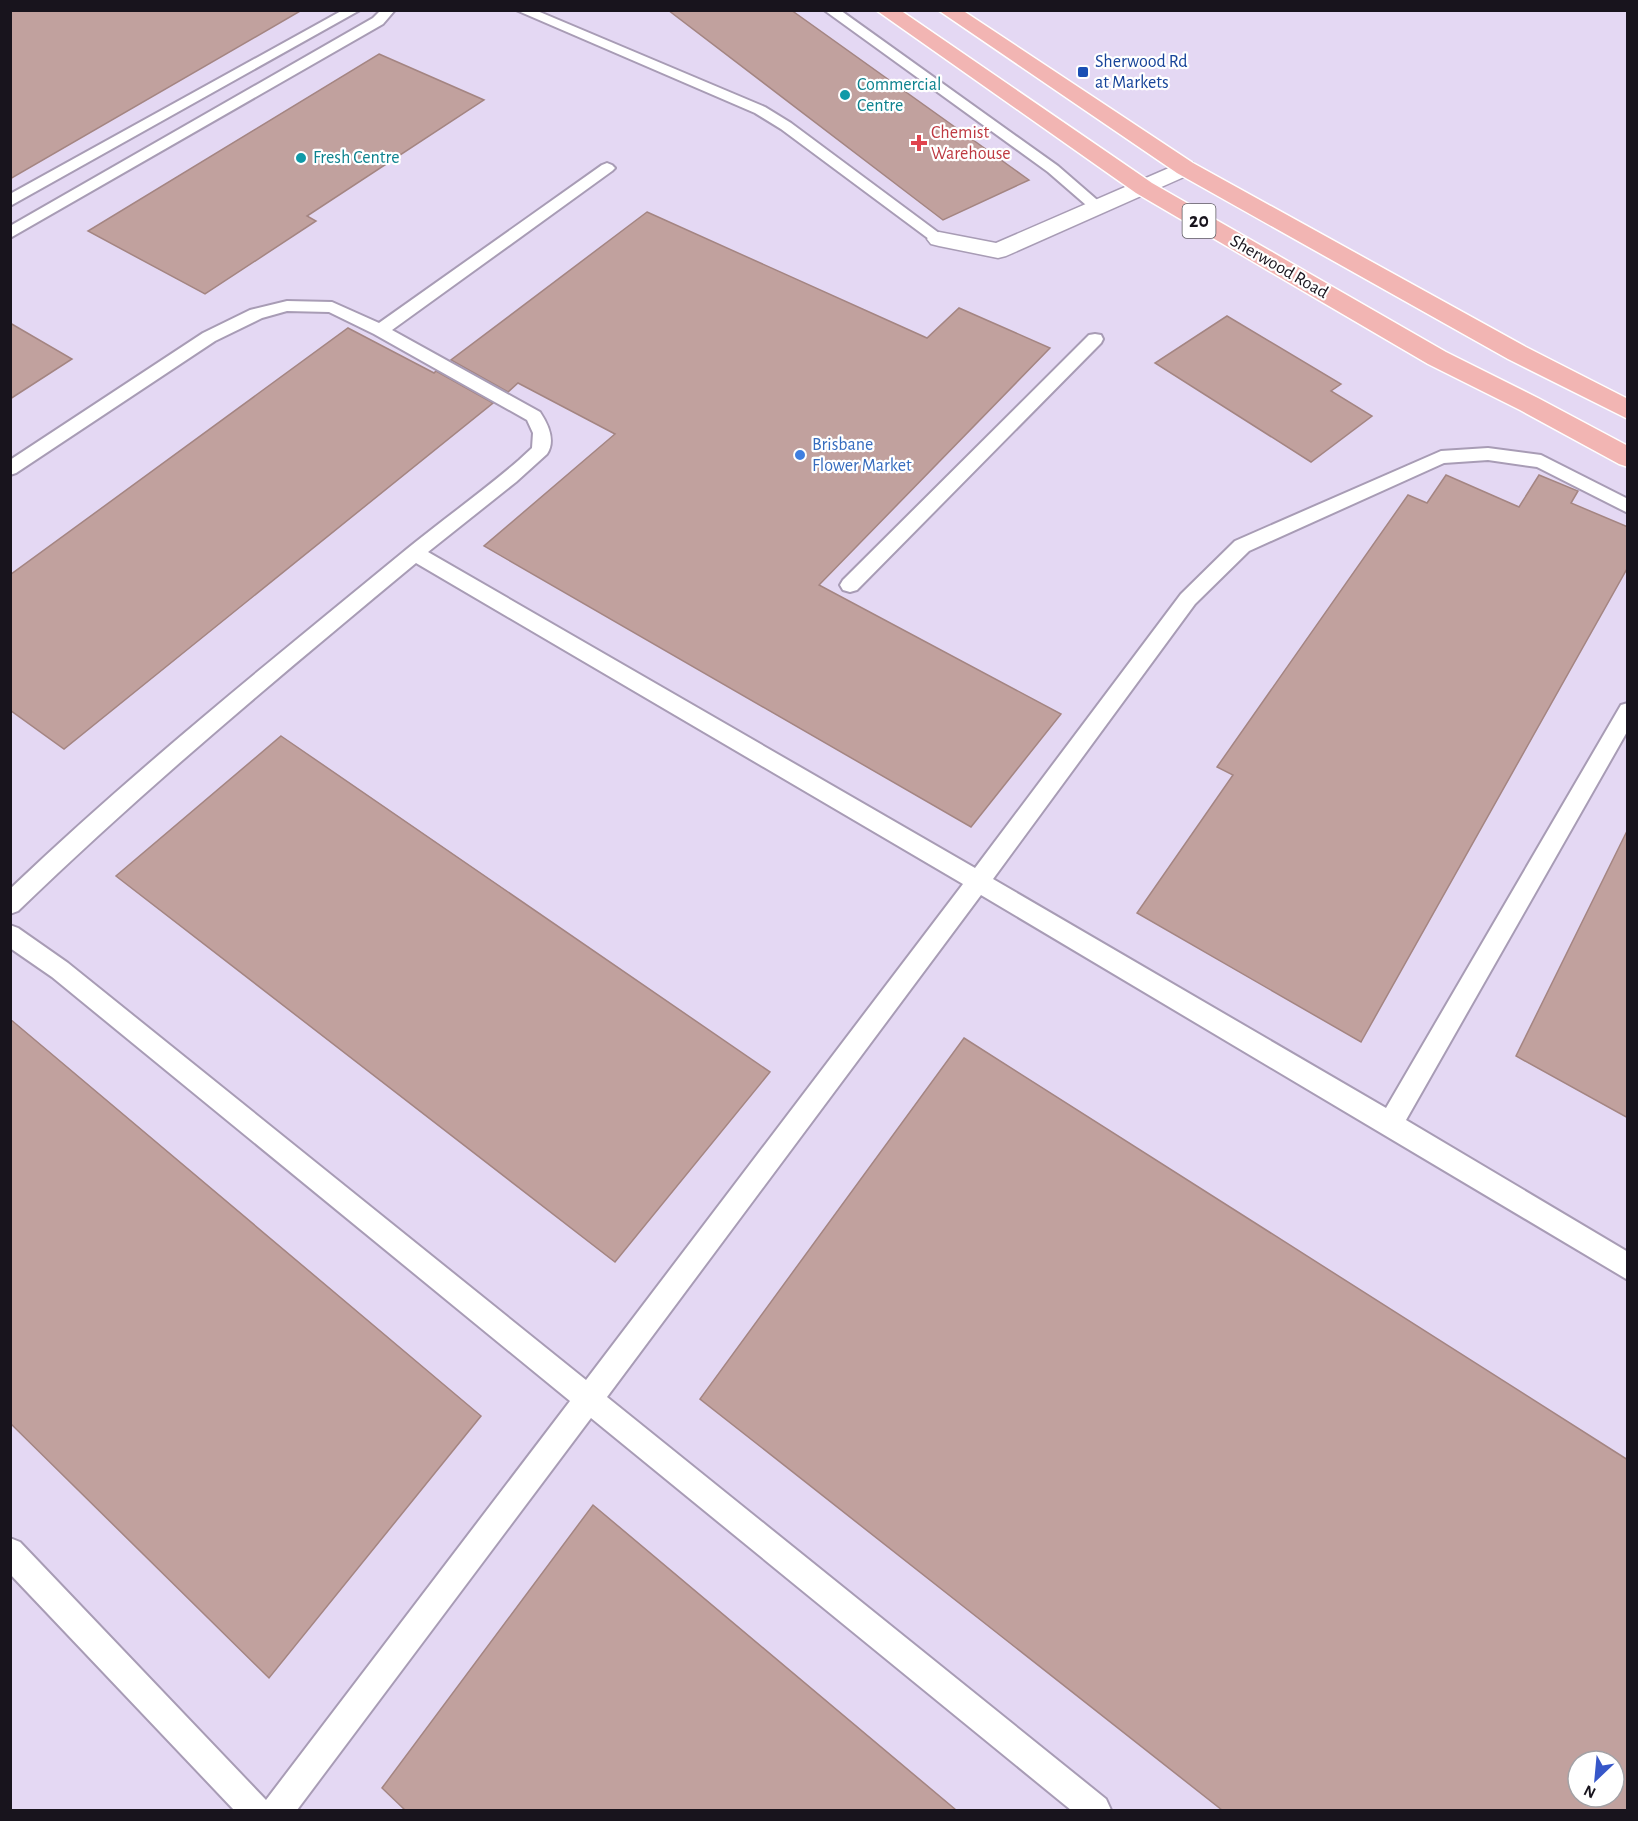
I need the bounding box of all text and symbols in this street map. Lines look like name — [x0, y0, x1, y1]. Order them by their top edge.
place label: Sherwood Rd at Markets — [1095, 53, 1188, 92]
marker: Sherwood Rd at Markets — [1076, 65, 1090, 79]
place label: Commercial Centre — [857, 76, 941, 115]
marker: Commercial Centre — [838, 88, 852, 102]
place label: Chemist Warehouse — [931, 124, 1011, 163]
marker: Chemist Warehouse — [912, 136, 926, 150]
place label: Fresh Centre — [313, 149, 400, 167]
marker: Fresh Centre — [294, 151, 308, 165]
road number: 20 — [1182, 204, 1216, 238]
street label: Sherwood Road — [1227, 232, 1331, 302]
place label: Brisbane Flower Market — [812, 436, 912, 475]
marker: Brisbane Flower Market — [793, 448, 807, 462]
north arrow — [1566, 1749, 1626, 1809]
text: N — [1581, 1782, 1598, 1801]

